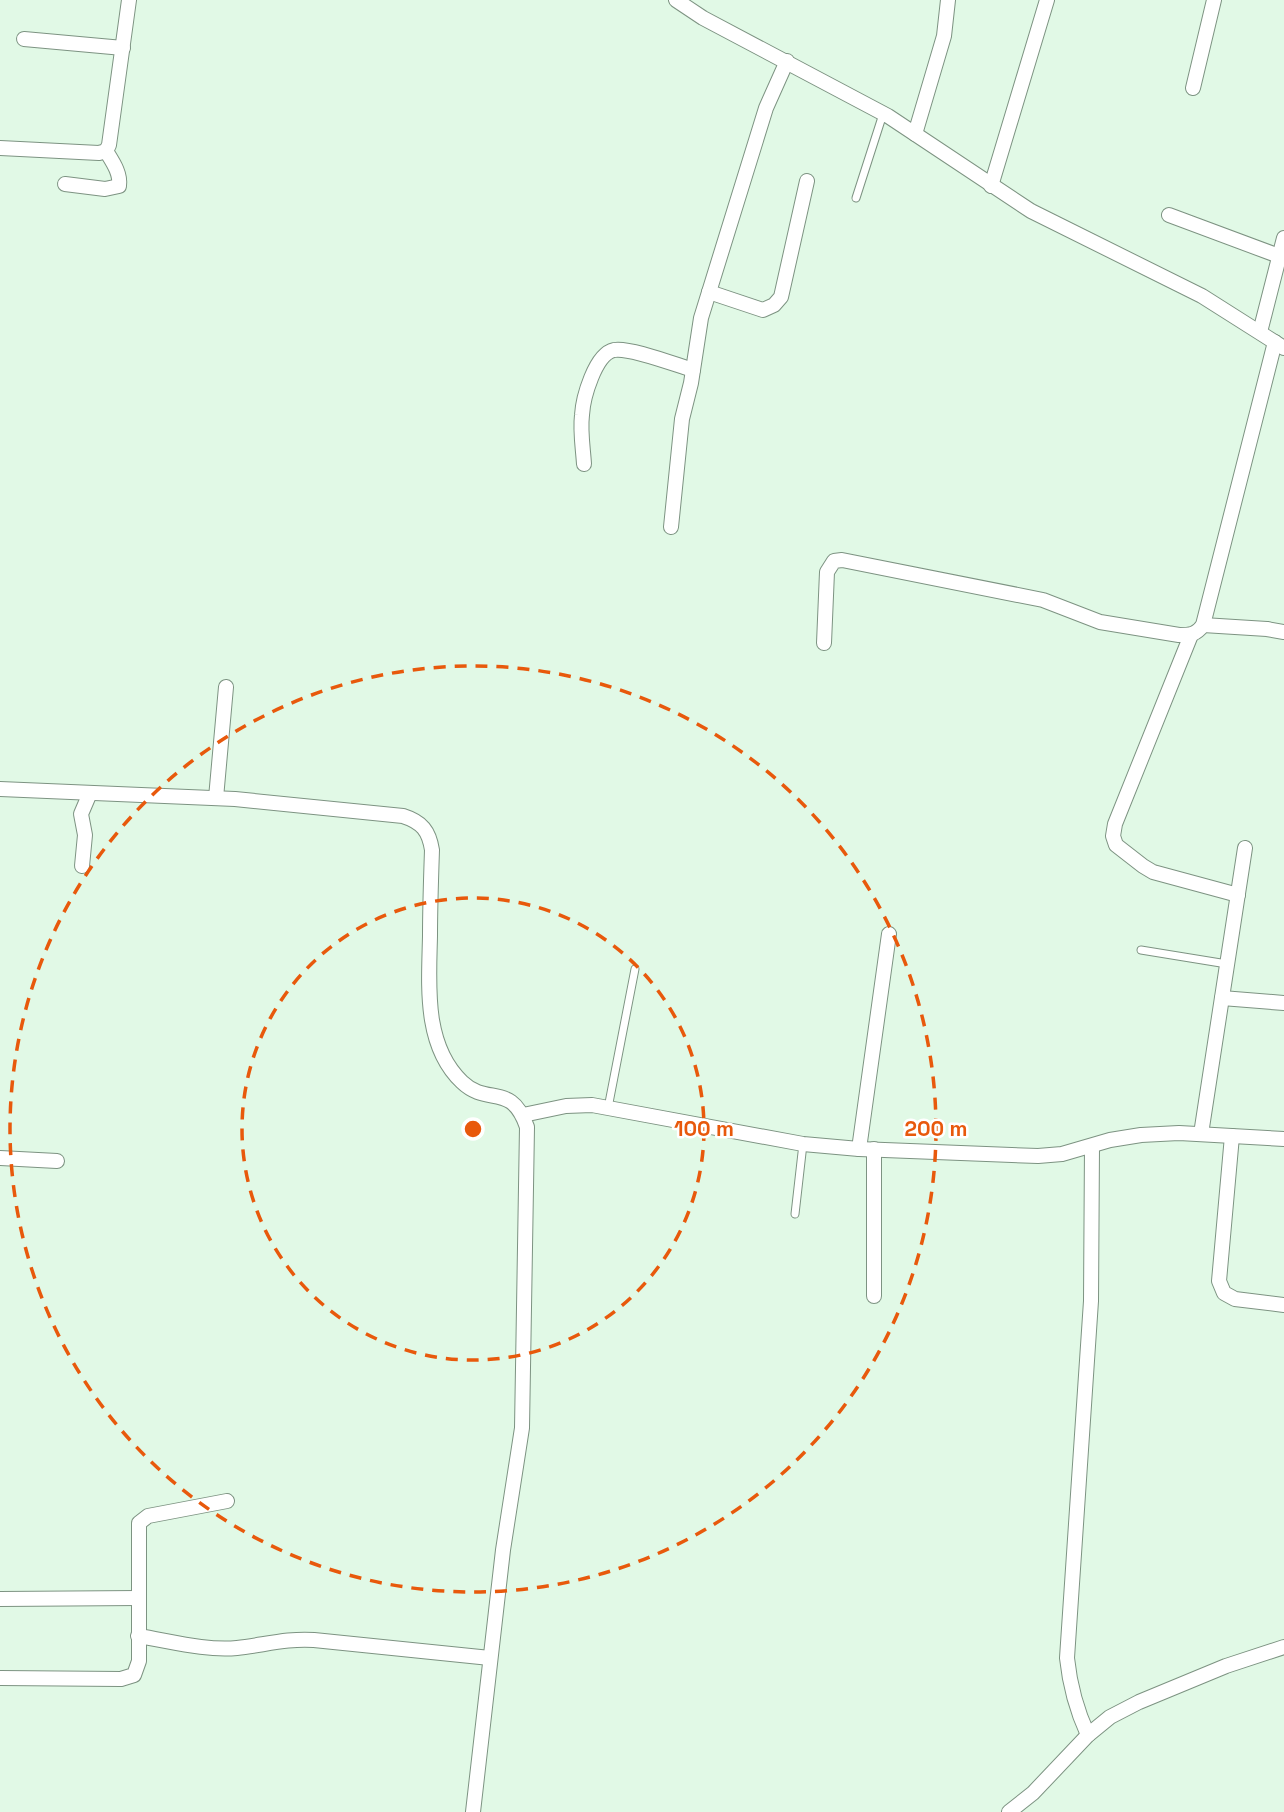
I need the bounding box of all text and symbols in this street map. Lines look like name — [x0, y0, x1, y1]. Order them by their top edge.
text: 100 m — [674, 1115, 734, 1142]
text: 200 m — [905, 1115, 967, 1142]
centre of rings — [461, 1117, 485, 1141]

